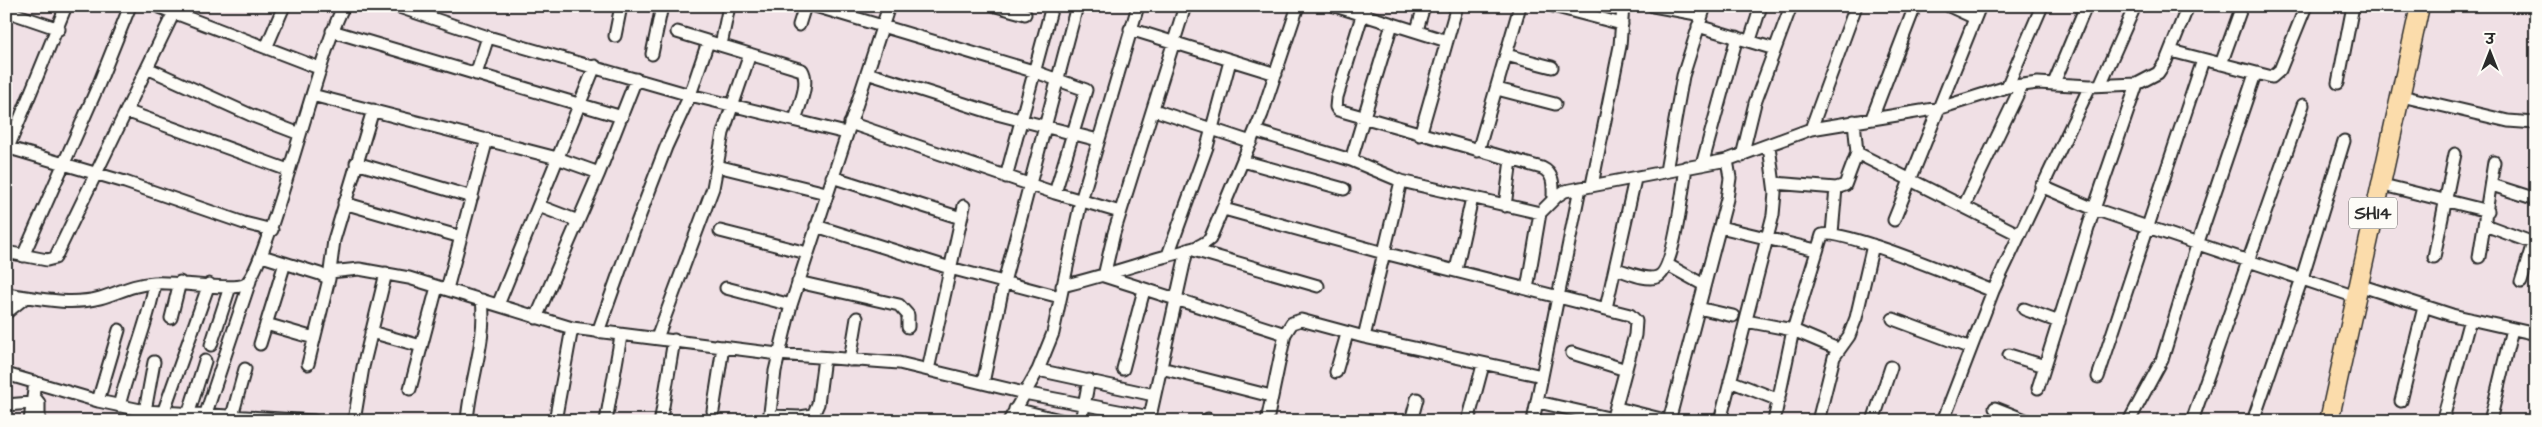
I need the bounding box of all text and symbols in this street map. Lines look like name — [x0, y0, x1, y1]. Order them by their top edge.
north arrow — [2464, 28, 2514, 78]
text: उ — [2483, 30, 2496, 50]
road number: SH14 — [2349, 198, 2397, 228]

